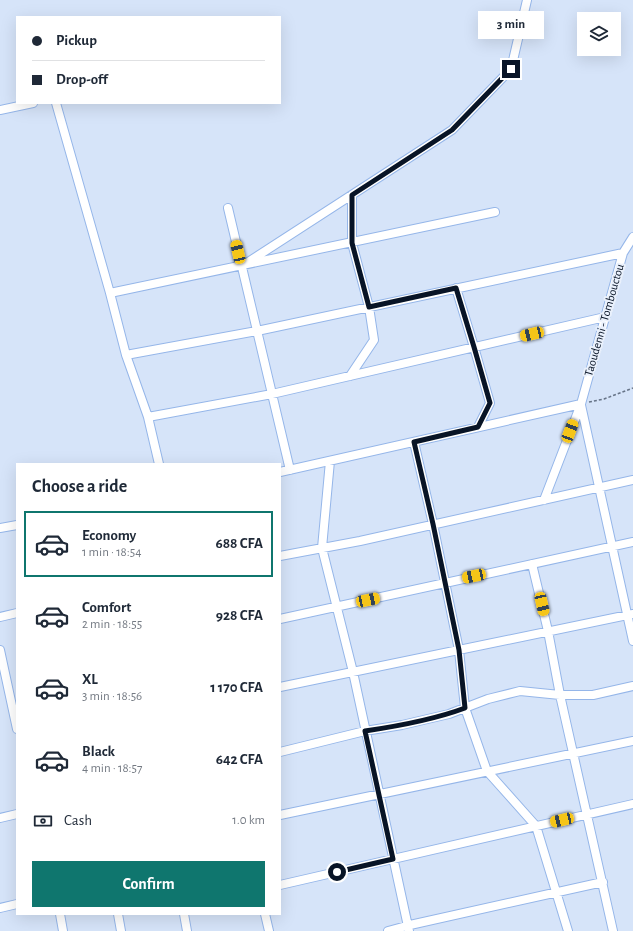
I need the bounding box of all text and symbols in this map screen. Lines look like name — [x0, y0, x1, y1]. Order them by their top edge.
callout: 3 min — [478, 11, 544, 39]
map controls — [577, 12, 621, 56]
button: layers — [577, 12, 621, 56]
text: 3 min — [497, 18, 525, 31]
text: Pickup — [56, 33, 97, 48]
route end — [502, 60, 520, 78]
text: Drop-off — [56, 72, 108, 87]
car — [229, 239, 247, 265]
street label: Taoudenni - Tombouctou — [582, 263, 626, 377]
car — [519, 325, 545, 343]
car — [560, 418, 580, 444]
text: Choose a ride — [32, 478, 127, 496]
icon: car — [34, 526, 70, 562]
text: Economy — [82, 528, 136, 543]
text: 688 CFA — [215, 536, 263, 551]
text: 1 min · 18:54 — [82, 546, 141, 559]
car — [461, 568, 487, 584]
car — [533, 591, 551, 617]
car — [355, 592, 381, 608]
icon: car — [34, 598, 70, 634]
text: Comfort — [82, 600, 131, 615]
text: 928 CFA — [216, 608, 263, 623]
text: 2 min · 18:55 — [82, 618, 142, 631]
icon: car — [34, 670, 70, 706]
text: XL — [82, 672, 98, 687]
text: 1 170 CFA — [210, 680, 263, 695]
text: 3 min · 18:56 — [82, 690, 142, 703]
icon: car — [34, 742, 70, 778]
text: Black — [82, 744, 115, 759]
text: 642 CFA — [216, 752, 263, 767]
text: 4 min · 18:57 — [82, 762, 142, 775]
icon: cash — [32, 810, 54, 832]
car — [549, 811, 575, 829]
text: Cash — [64, 813, 92, 828]
text: 1.0 km — [232, 814, 265, 827]
button: Confirm — [32, 861, 265, 907]
route start — [328, 863, 346, 881]

